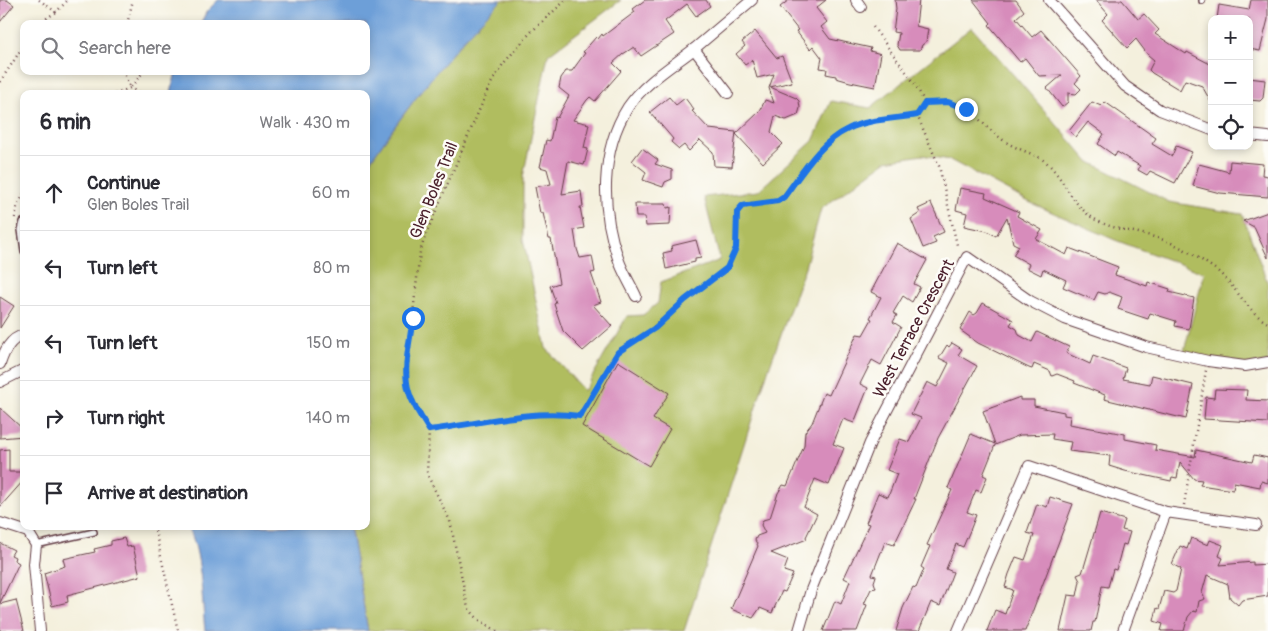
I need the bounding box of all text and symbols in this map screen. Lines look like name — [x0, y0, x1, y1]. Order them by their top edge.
map controls — [1208, 15, 1253, 150]
button: + — [1208, 15, 1253, 60]
search box — [20, 20, 370, 75]
icon: search — [38, 34, 66, 62]
text: Search here — [78, 36, 171, 60]
button: − — [1208, 60, 1253, 105]
route end — [955, 98, 978, 121]
button: locate — [1208, 105, 1253, 150]
text: 6 min — [40, 109, 91, 136]
text: Walk · 430 m — [259, 113, 350, 133]
street label: Glen Boles Trail — [405, 139, 462, 242]
text: Continue — [87, 171, 160, 195]
icon: ahead — [40, 179, 68, 207]
text: 60 m — [312, 183, 350, 203]
text: Glen Boles Trail — [87, 195, 190, 215]
icon: left — [40, 254, 68, 282]
street label: West Terrace Crescent — [869, 255, 959, 401]
text: Turn left — [87, 256, 157, 280]
text: 80 m — [313, 258, 350, 278]
route start — [402, 307, 425, 330]
icon: left — [40, 329, 68, 357]
text: Turn left — [87, 331, 157, 355]
text: 150 m — [306, 333, 350, 353]
icon: right — [40, 404, 68, 432]
text: Turn right — [87, 406, 165, 430]
text: 140 m — [306, 408, 350, 428]
icon: arrive — [40, 479, 68, 507]
text: Arrive at destination — [87, 481, 248, 505]

